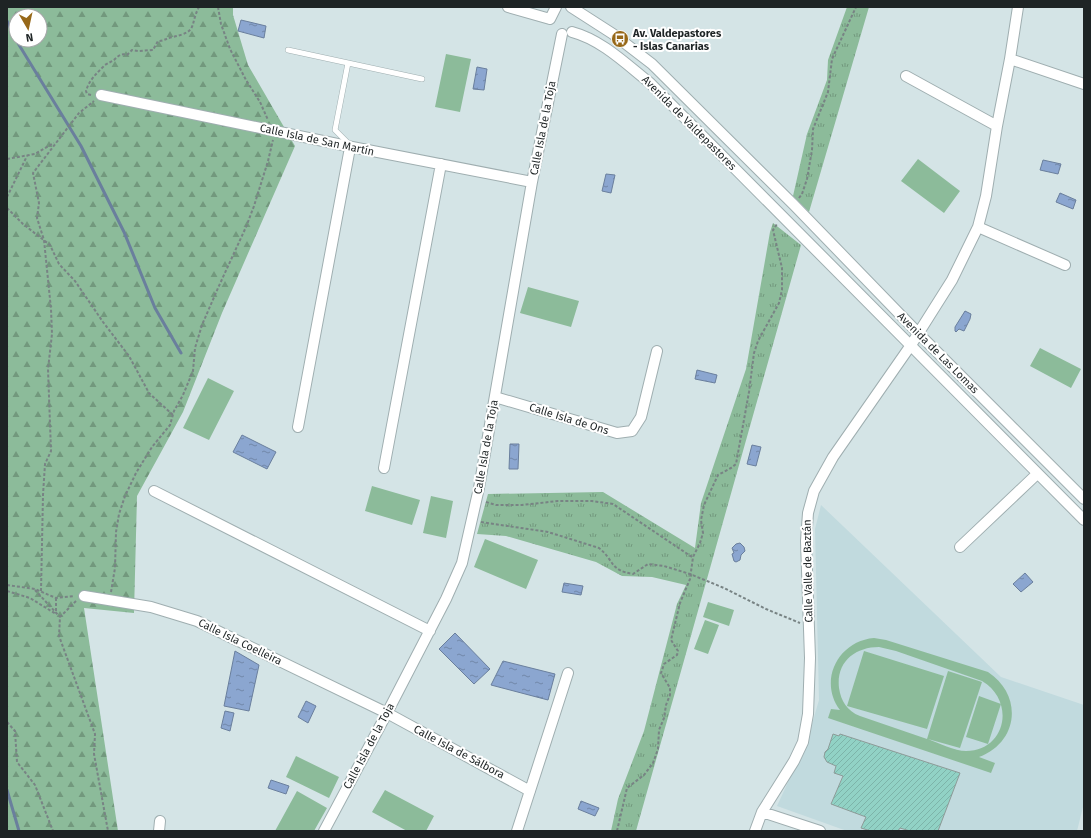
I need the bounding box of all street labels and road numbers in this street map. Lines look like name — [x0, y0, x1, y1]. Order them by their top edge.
street label: Avenida de Valdepastores — [639, 73, 739, 173]
street label: Calle Isla de la Toja — [527, 80, 559, 176]
street label: Calle Isla de San Martín — [259, 121, 375, 159]
street label: Avenida de Las Lomas — [895, 310, 981, 396]
street label: Calle Isla de la Toja — [471, 399, 501, 495]
street label: Calle Isla de Ons — [528, 401, 610, 437]
street label: Calle Valle de Baztán — [801, 519, 815, 623]
street label: Calle Isla Coelleira — [196, 616, 284, 668]
street label: Calle Isla de la Toja — [341, 701, 397, 791]
street label: Calle Isla de Sálbora — [411, 723, 507, 781]

